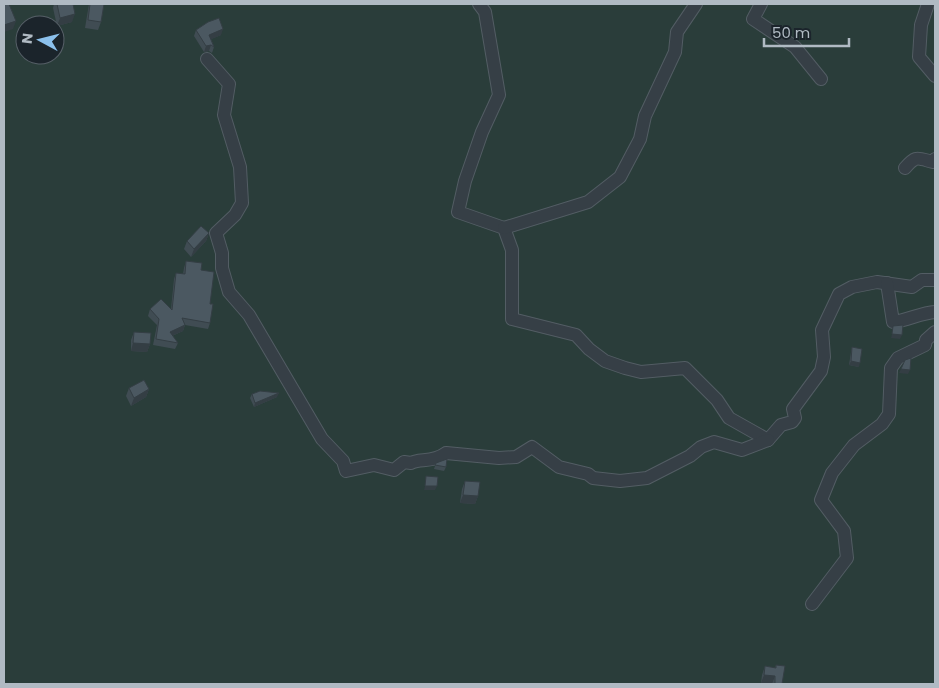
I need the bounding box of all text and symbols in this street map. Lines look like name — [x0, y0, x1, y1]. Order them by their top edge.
north arrow — [15, 15, 65, 65]
scale bar — [764, 15, 849, 47]
text: 50 m — [772, 22, 810, 43]
text: N — [17, 32, 38, 45]

